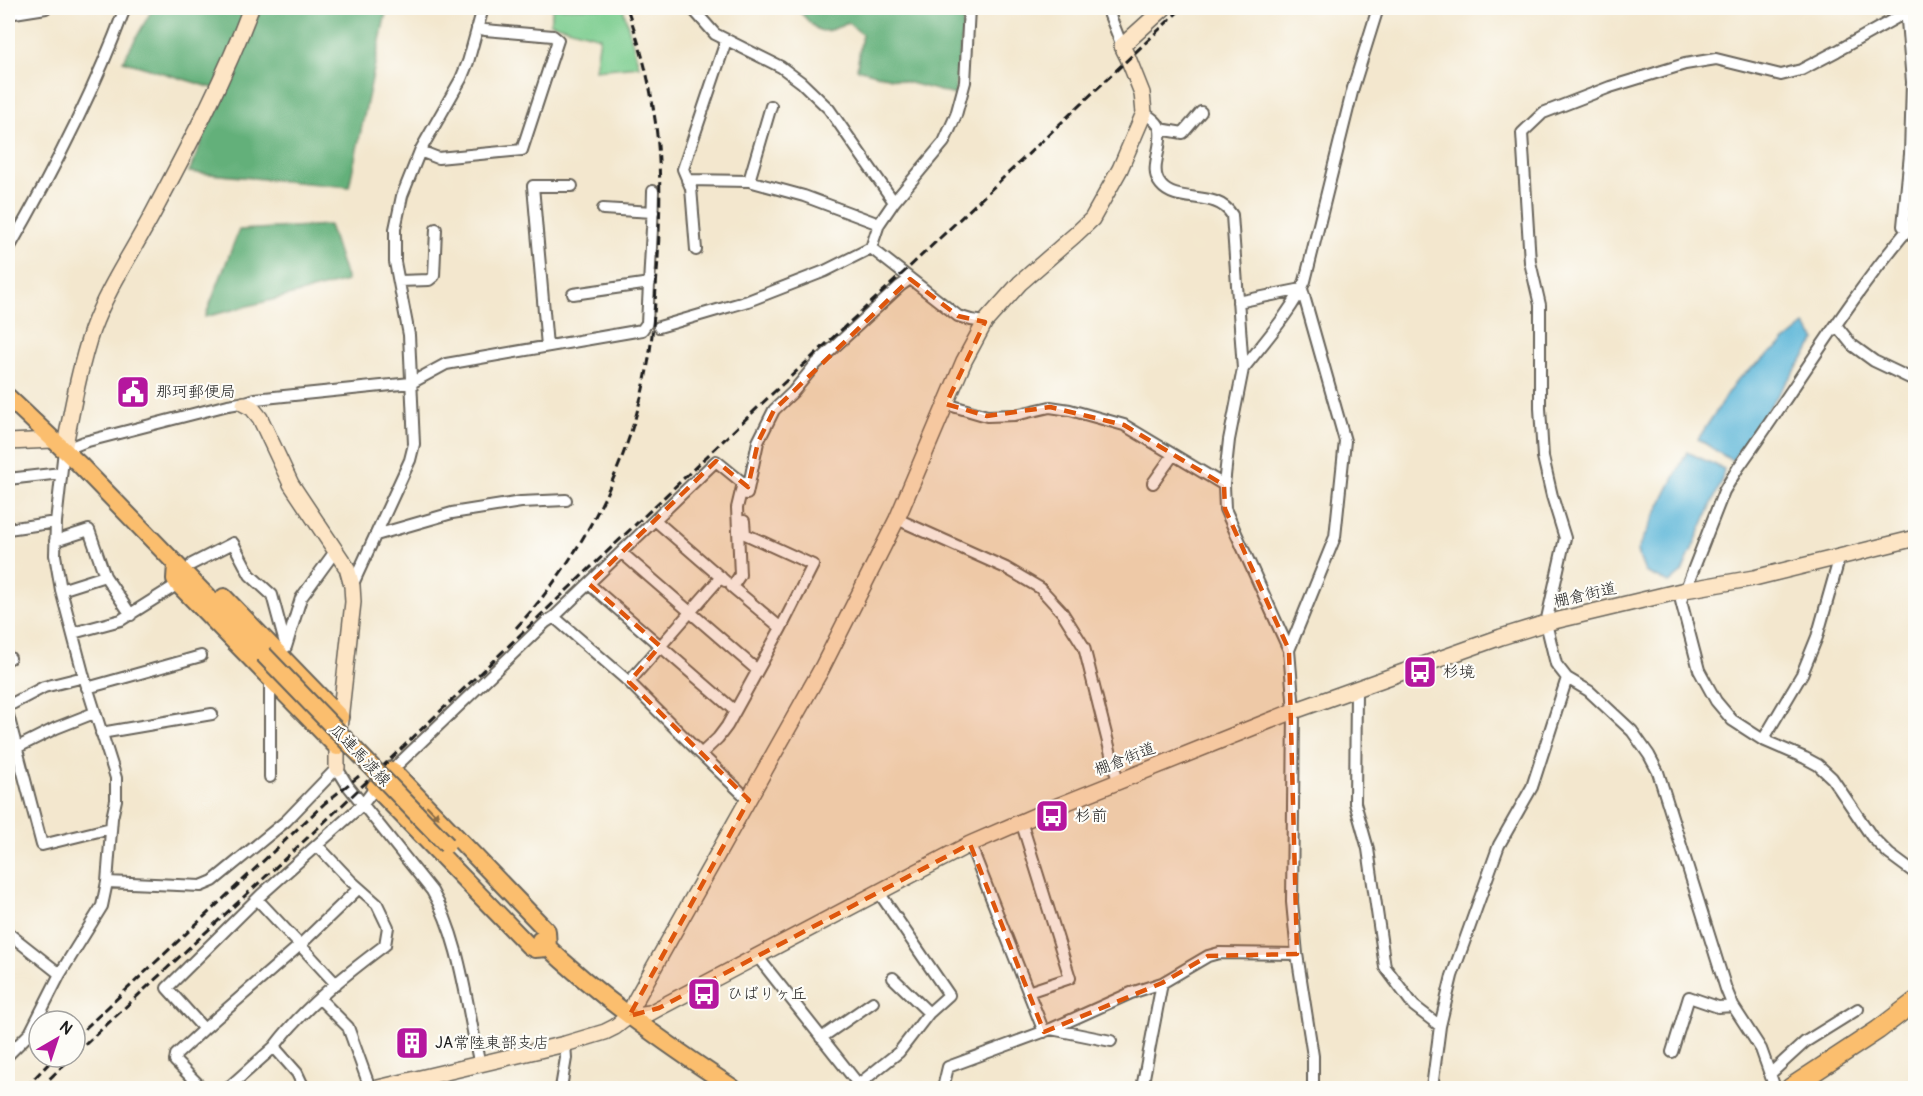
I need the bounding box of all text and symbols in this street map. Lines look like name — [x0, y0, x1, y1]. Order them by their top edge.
public building icon: 那珂郵便局 — [115, 374, 151, 410]
place label: 那珂郵便局 — [156, 382, 236, 402]
street label: 棚倉街道 — [1552, 578, 1618, 612]
bus stop icon: 杉境 — [1402, 654, 1438, 690]
place label: 杉境 — [1443, 662, 1475, 682]
street label: 瓜連馬渡線 — [325, 719, 395, 791]
street label: 棚倉街道 — [1092, 738, 1158, 780]
bus stop icon: 杉前 — [1034, 798, 1070, 834]
one-way arrow — [425, 804, 439, 818]
place label: 杉前 — [1075, 806, 1107, 826]
bus stop icon: ひばりヶ丘 — [686, 976, 722, 1012]
place label: ひばりヶ丘 — [727, 984, 807, 1004]
north arrow — [27, 1009, 87, 1069]
text: N — [55, 1017, 76, 1039]
building icon: JA常陸東部支店 — [394, 1025, 430, 1061]
place label: JA常陸東部支店 — [435, 1033, 549, 1053]

